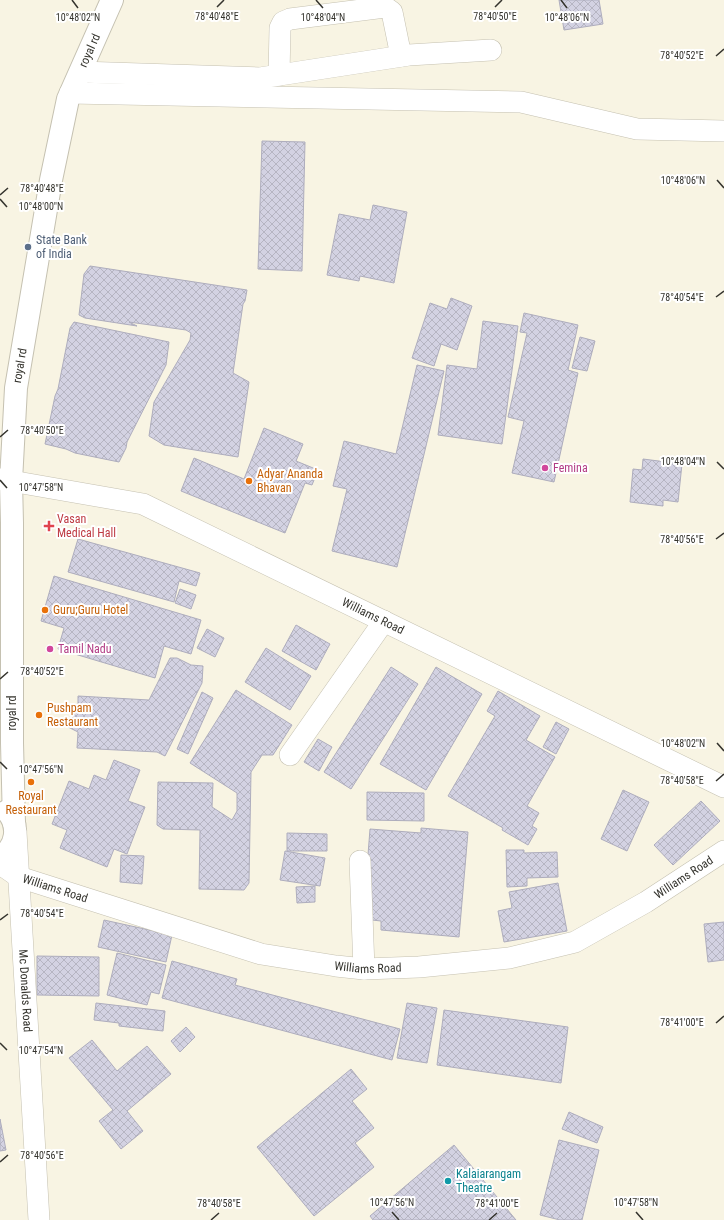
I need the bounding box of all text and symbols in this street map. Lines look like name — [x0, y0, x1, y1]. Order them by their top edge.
text: 78°40'48"E — [195, 11, 239, 22]
text: 78°40'50"E — [473, 11, 517, 22]
text: 10°48'02"N — [56, 12, 100, 23]
text: 10°48'04"N — [301, 12, 345, 23]
text: 10°48'06"N — [545, 12, 589, 23]
street label: royal rd — [76, 31, 103, 69]
text: 78°40'52"E — [660, 50, 704, 61]
text: 10°48'06"N — [661, 175, 705, 186]
text: 78°40'48"E — [20, 183, 64, 194]
text: 10°48'00"N — [19, 201, 63, 212]
place label: State Bank of India — [36, 233, 88, 261]
marker: State Bank of India — [23, 242, 33, 252]
text: 78°40'54"E — [660, 292, 704, 303]
street label: royal rd — [10, 347, 30, 384]
text: 78°40'50"E — [20, 425, 64, 436]
text: 10°48'04"N — [661, 456, 705, 467]
place label: Femina — [553, 461, 588, 475]
marker: Femina — [540, 463, 550, 473]
place label: Adyar Ananda Bhavan — [257, 467, 323, 495]
marker: Adyar Ananda Bhavan — [244, 476, 254, 486]
text: 10°47'58"N — [19, 482, 63, 493]
place label: Vasan Medical Hall — [57, 512, 116, 540]
marker: Vasan Medical Hall — [44, 521, 54, 531]
text: 78°40'56"E — [660, 534, 704, 545]
street label: Williams Road — [340, 595, 406, 637]
place label: Guru;Guru Hotel — [53, 603, 128, 617]
marker: Guru;Guru Hotel — [40, 605, 50, 615]
place label: Tamil Nadu — [58, 642, 112, 656]
marker: Tamil Nadu — [45, 644, 55, 654]
text: 78°40'52"E — [20, 666, 64, 677]
street label: royal rd — [5, 695, 19, 731]
place label: Pushpam Restaurant — [47, 701, 99, 729]
marker: Pushpam Restaurant — [34, 710, 44, 720]
text: 10°48'02"N — [661, 738, 705, 749]
text: 10°47'56"N — [19, 764, 63, 775]
text: 78°40'58"E — [660, 775, 704, 786]
marker: Royal Restaurant — [26, 777, 36, 787]
place label: Royal Restaurant — [5, 789, 57, 817]
street label: Williams Road — [652, 853, 716, 902]
street label: Williams Road — [21, 872, 89, 905]
text: 78°40'54"E — [20, 908, 64, 919]
street label: Mc Donalds Road — [16, 949, 35, 1033]
street label: Williams Road — [334, 959, 402, 976]
text: 78°41'00"E — [660, 1017, 704, 1028]
text: 10°47'54"N — [19, 1045, 63, 1056]
text: 78°40'56"E — [20, 1150, 64, 1161]
place label: Kalaiarangam Theatre — [456, 1167, 521, 1195]
marker: Kalaiarangam Theatre — [443, 1176, 453, 1186]
text: 10°47'56"N — [370, 1197, 414, 1208]
text: 10°47'58"N — [614, 1197, 658, 1208]
text: 78°40'58"E — [197, 1198, 241, 1209]
text: 78°41'00"E — [475, 1198, 519, 1209]

